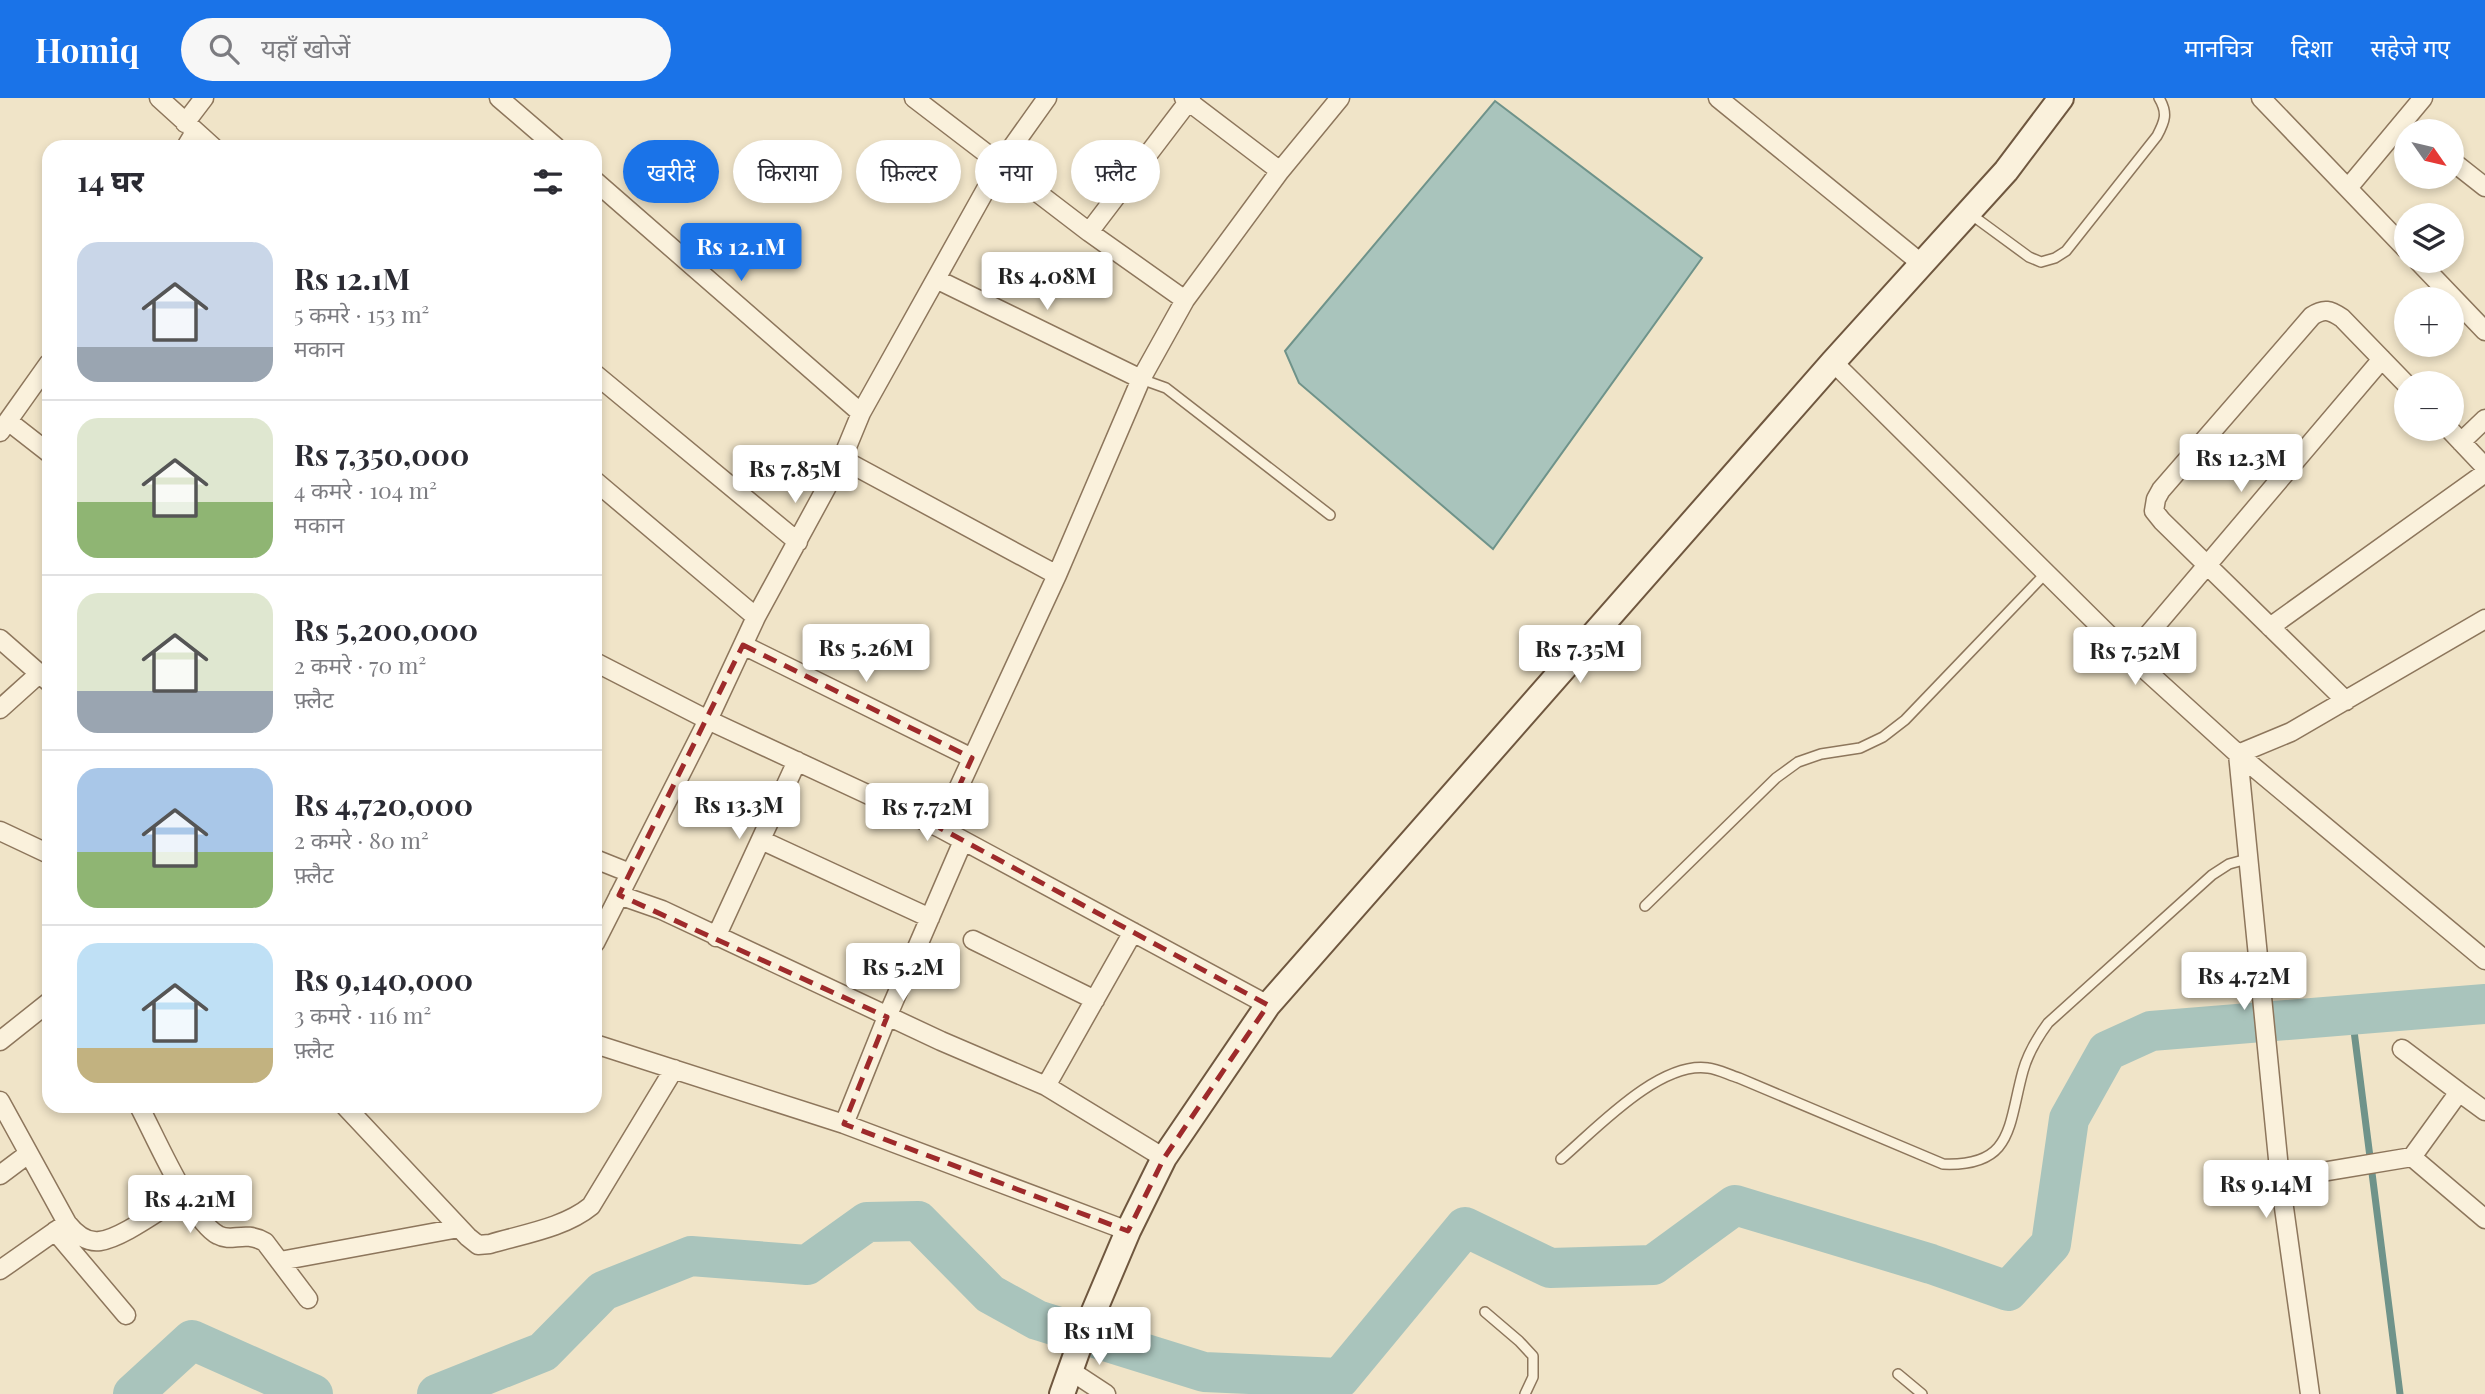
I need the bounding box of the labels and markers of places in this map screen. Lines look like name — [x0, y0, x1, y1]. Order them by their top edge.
pin: Rs 12.1M — [669, 223, 813, 283]
pin: Rs 4.08M — [975, 252, 1119, 312]
pin: Rs 12.3M — [2169, 434, 2313, 494]
pin: Rs 7.85M — [723, 446, 867, 505]
pin: Rs 5.26M — [794, 624, 938, 684]
pin: Rs 7.35M — [1508, 626, 1652, 685]
pin: Rs 7.52M — [2063, 628, 2207, 687]
pin: Rs 13.3M — [667, 782, 811, 841]
pin: Rs 7.72M — [855, 784, 999, 843]
pin: Rs 5.2M — [838, 944, 968, 1003]
pin: Rs 4.72M — [2172, 953, 2316, 1012]
pin: Rs 9.14M — [2194, 1160, 2338, 1220]
pin: Rs 4.21M — [118, 1176, 262, 1235]
pin: Rs 11M — [1042, 1308, 1156, 1367]

